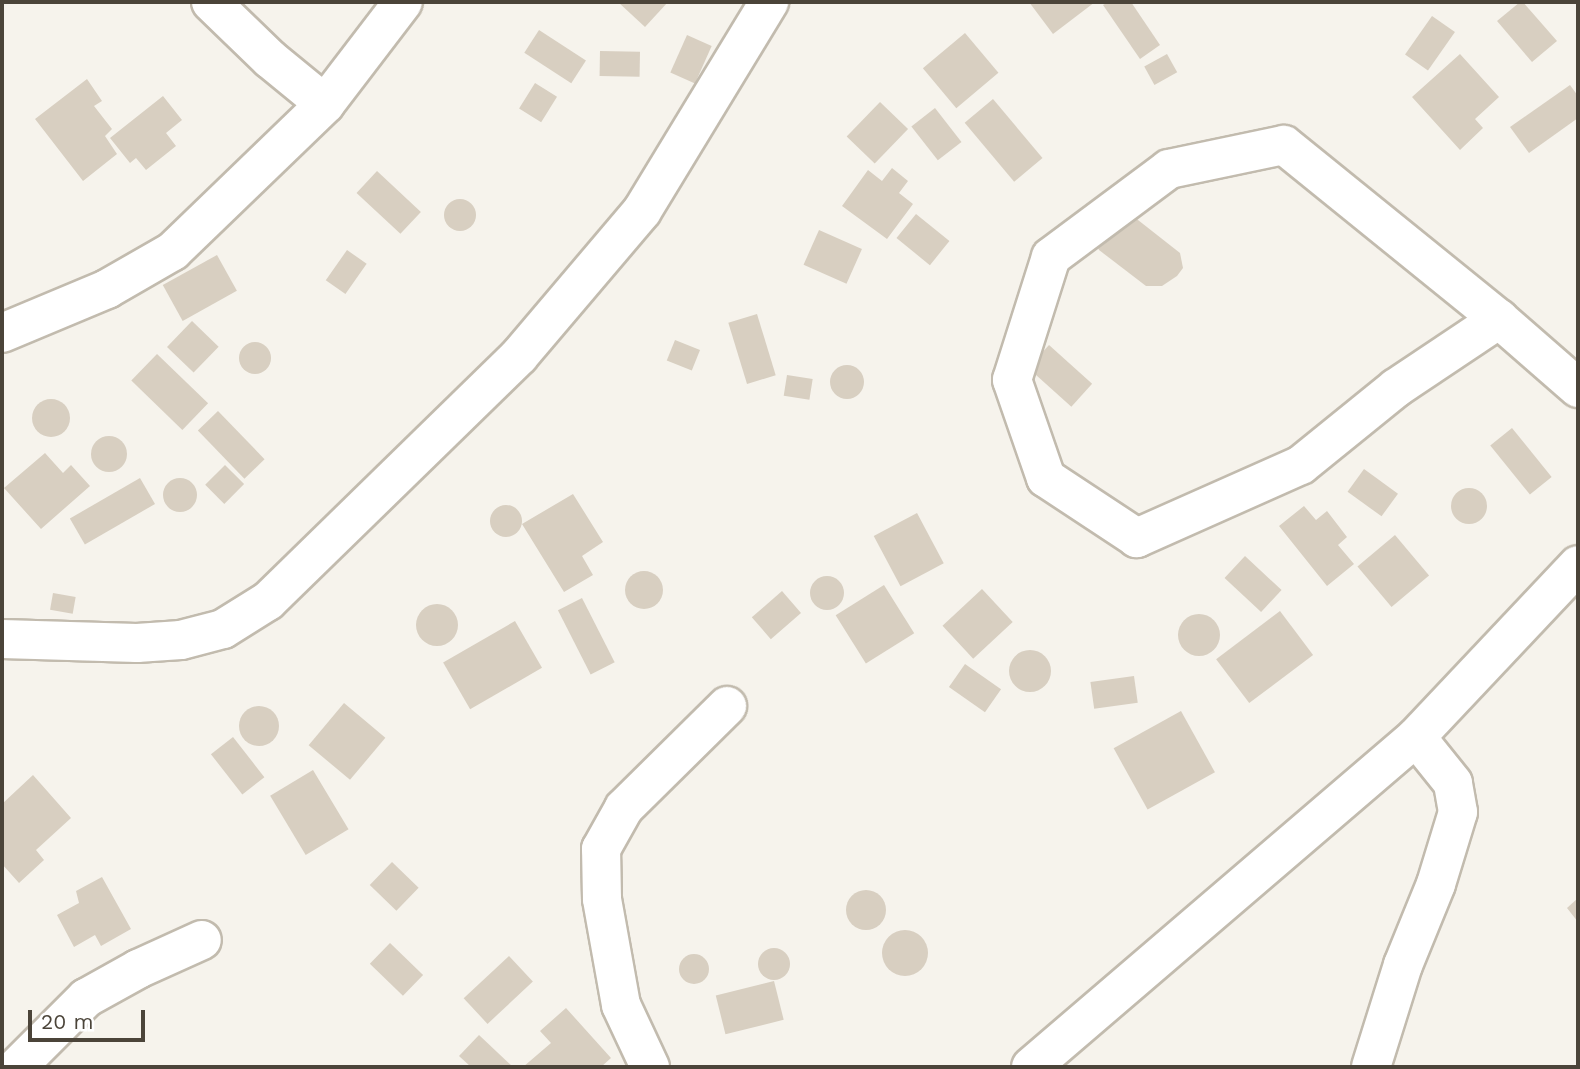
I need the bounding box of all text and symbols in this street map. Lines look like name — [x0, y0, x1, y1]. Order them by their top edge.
scale bar — [32, 996, 149, 1040]
text: 20 m — [41, 1009, 93, 1034]

